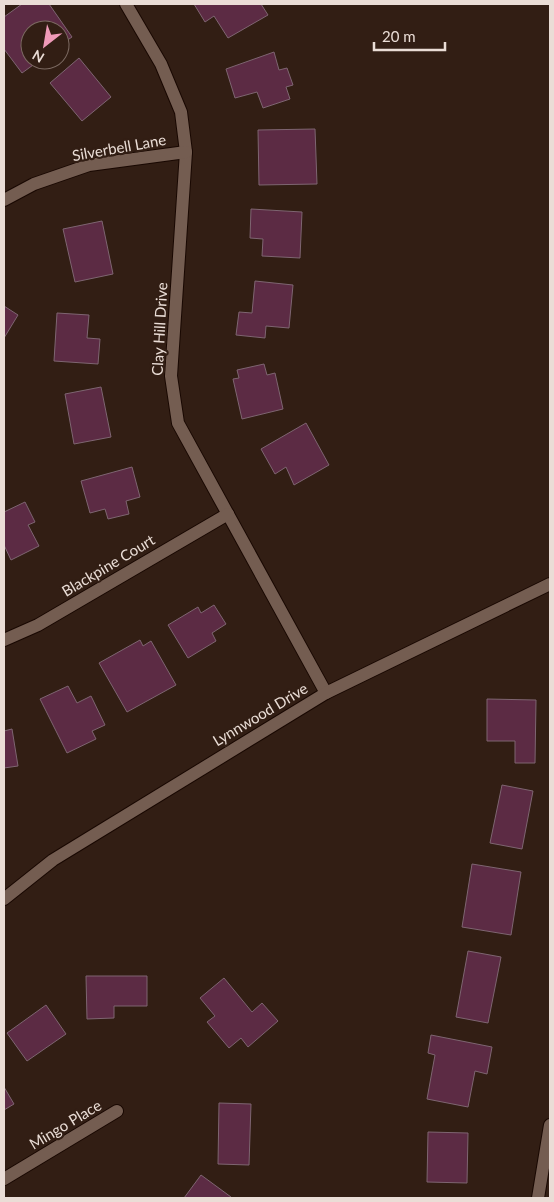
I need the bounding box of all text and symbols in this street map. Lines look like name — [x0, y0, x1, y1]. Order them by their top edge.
north arrow — [20, 20, 70, 70]
scale bar — [374, 20, 445, 52]
text: 20 m — [382, 27, 416, 45]
text: N — [29, 47, 47, 67]
street label: Silverbell Lane — [71, 130, 167, 164]
street label: Clay Hill Drive — [148, 282, 170, 376]
street label: Blackpine Court — [58, 530, 158, 600]
street label: Lynnwood Drive — [209, 679, 311, 749]
street label: Mingo Place — [26, 1095, 104, 1153]

